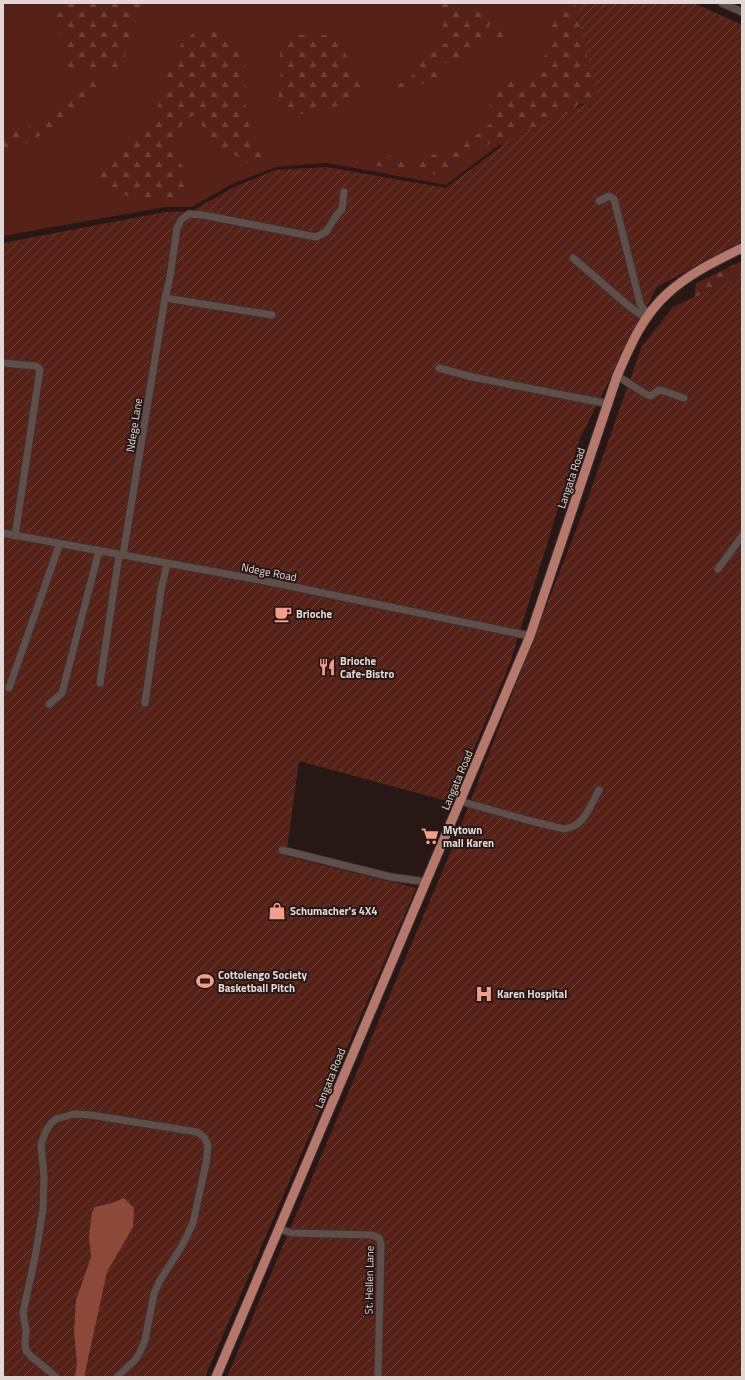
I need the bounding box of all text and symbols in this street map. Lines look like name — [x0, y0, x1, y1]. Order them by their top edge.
street label: Ndege Lane — [122, 396, 146, 453]
street label: Langata Road — [553, 445, 589, 511]
street label: Ndege Road — [240, 559, 298, 585]
cafe icon: Brioche — [273, 604, 293, 624]
place label: Brioche — [296, 606, 332, 622]
place label: Brioche Cafe-Bistro — [340, 653, 394, 682]
restaurant icon: Brioche Cafe-Bistro — [317, 657, 337, 677]
street label: Langata Road — [437, 748, 477, 812]
place label: Mytown mall Karen — [443, 822, 494, 851]
supermarket icon: Mytown mall Karen — [420, 826, 440, 846]
shop icon: Schumacher's 4X4 — [267, 901, 287, 921]
place label: Schumacher's 4X4 — [290, 903, 377, 919]
place label: Cottolengo Society Basketball Pitch — [218, 967, 308, 996]
sports icon: Cottolengo Society Basketball Pitch — [195, 971, 215, 991]
hospital icon: Karen Hospital — [474, 984, 494, 1004]
place label: Karen Hospital — [497, 986, 567, 1002]
street label: Langata Road — [311, 1045, 349, 1110]
street label: St. Hellen Lane — [360, 1245, 378, 1314]

